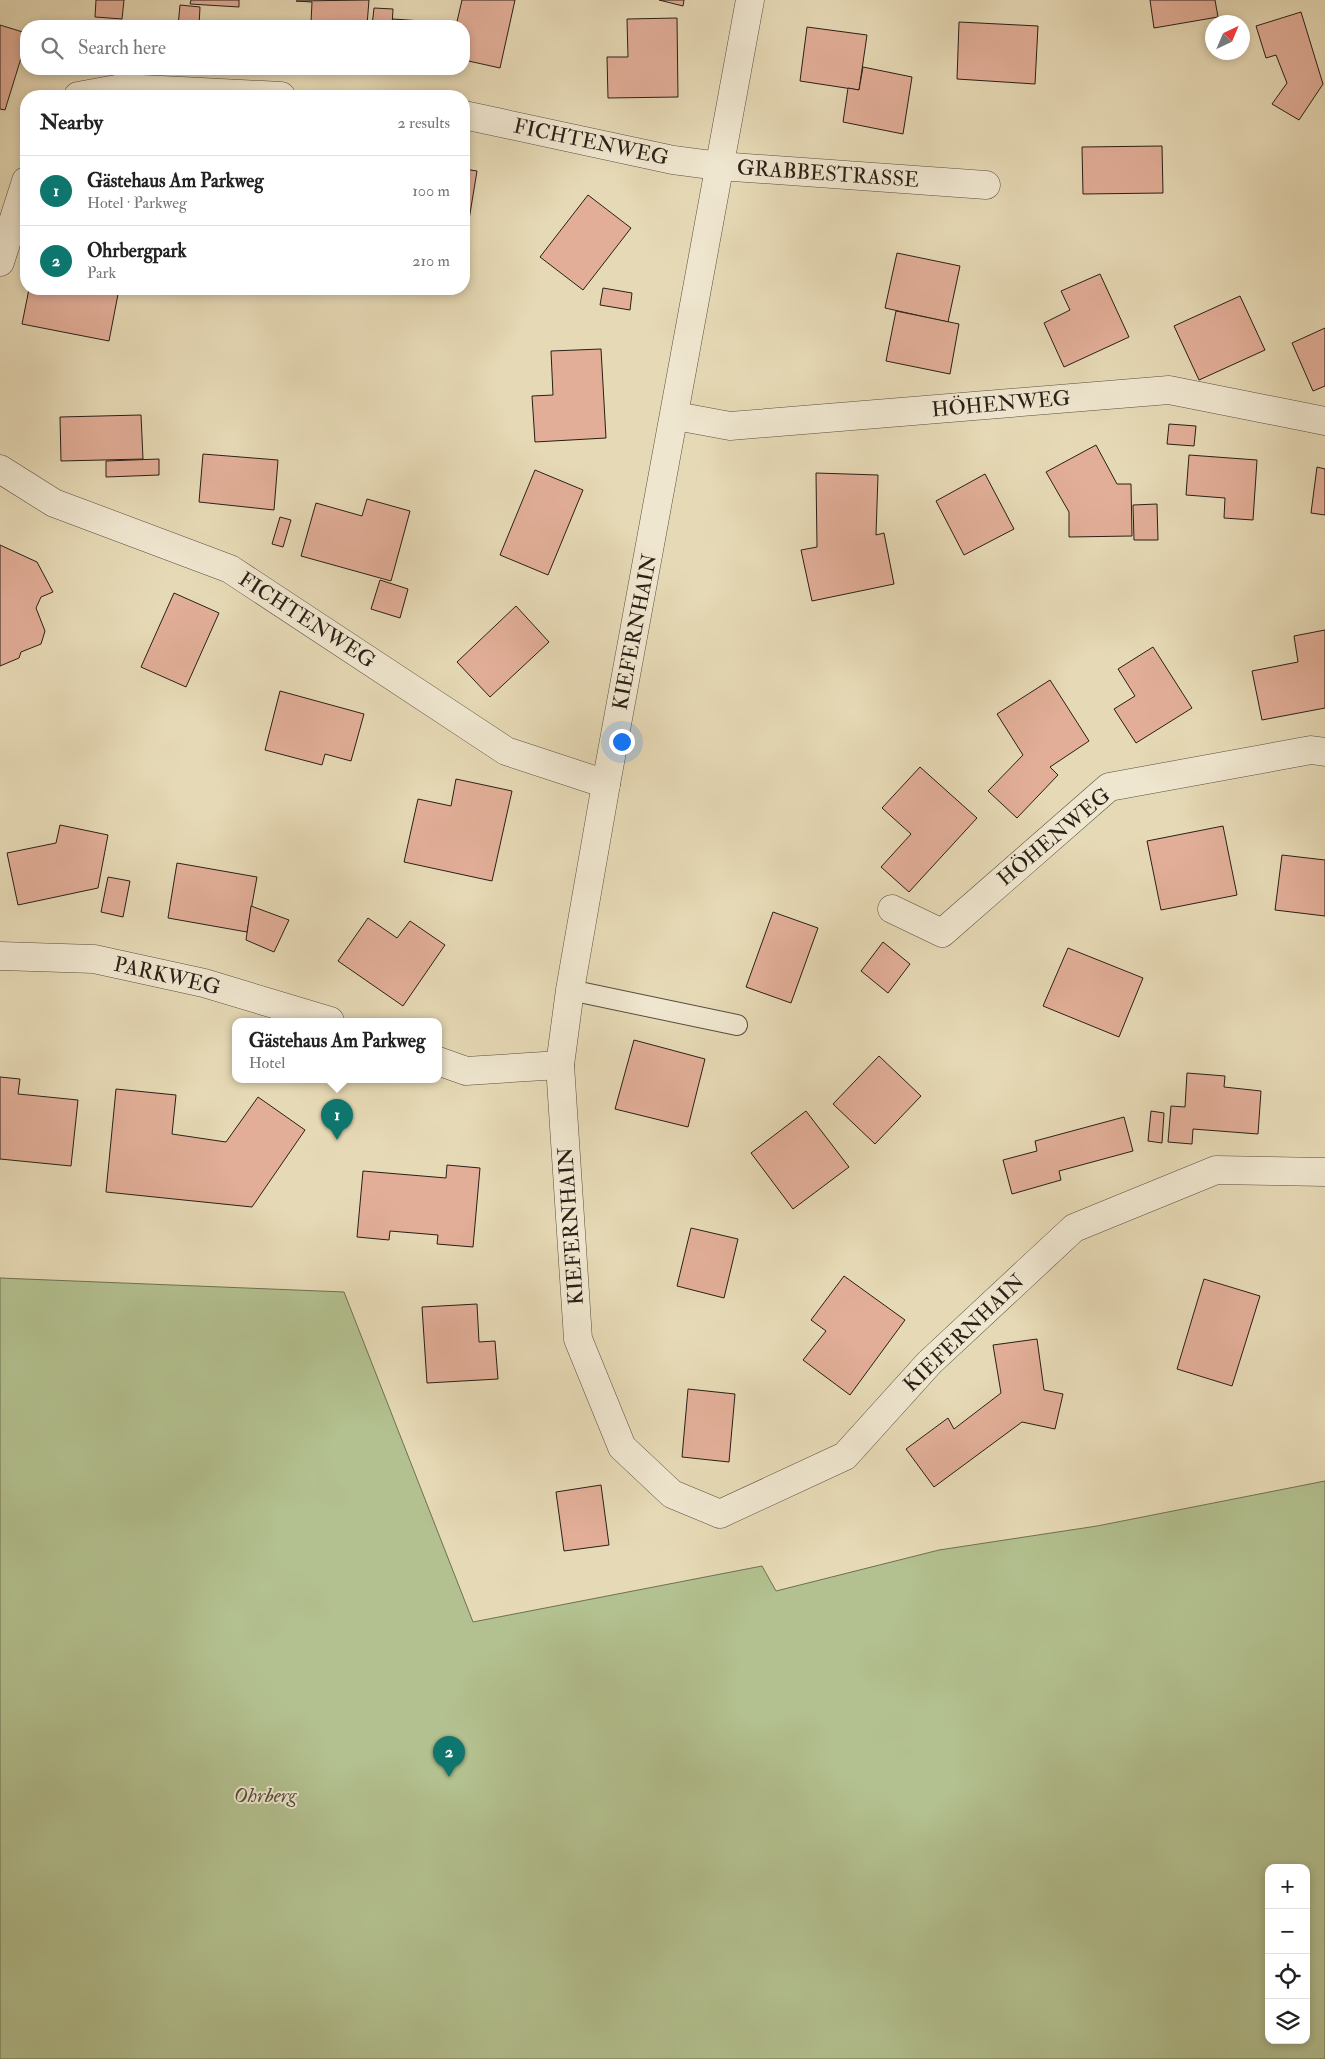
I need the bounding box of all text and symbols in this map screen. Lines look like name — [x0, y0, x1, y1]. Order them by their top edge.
north arrow — [1205, 15, 1250, 60]
search box — [20, 20, 470, 75]
icon: search — [38, 34, 66, 62]
text: Search here — [78, 36, 166, 60]
text: Nearby — [40, 109, 103, 136]
street label: FICHTENWEG — [511, 112, 671, 172]
text: 2 results — [397, 113, 450, 133]
street label: GRABBESTRASSE — [736, 154, 920, 194]
text: Gästehaus Am Parkweg — [87, 169, 264, 193]
text: 1 — [53, 181, 59, 201]
text: 100 m — [412, 181, 450, 201]
text: Hotel · Parkweg — [87, 193, 187, 213]
text: Ohrbergpark — [87, 239, 187, 263]
text: 2 — [52, 251, 60, 271]
text: 210 m — [412, 251, 450, 271]
text: Park — [87, 263, 116, 283]
street label: HÖHENWEG — [930, 384, 1072, 424]
street label: KIEFERNHAIN — [607, 552, 663, 712]
street label: FICHTENWEG — [233, 566, 381, 674]
your location — [609, 729, 635, 755]
street label: HÖHENWEG — [992, 782, 1116, 892]
street label: PARKWEG — [111, 951, 223, 1001]
popup — [232, 1018, 442, 1083]
text: Gästehaus Am Parkweg — [249, 1029, 425, 1053]
text: Hotel — [249, 1053, 285, 1073]
pin: 1 — [321, 1099, 353, 1140]
street label: KIEFERNHAIN — [552, 1146, 590, 1306]
street label: KIEFERNHAIN — [898, 1268, 1030, 1398]
pin: 2 — [433, 1736, 465, 1777]
park label: Ohrberg — [234, 1782, 298, 1809]
map controls — [1265, 1864, 1310, 2044]
button: + — [1265, 1864, 1310, 1909]
button: − — [1265, 1909, 1310, 1954]
button: locate — [1265, 1954, 1310, 1999]
button: layers — [1265, 1999, 1310, 2044]

